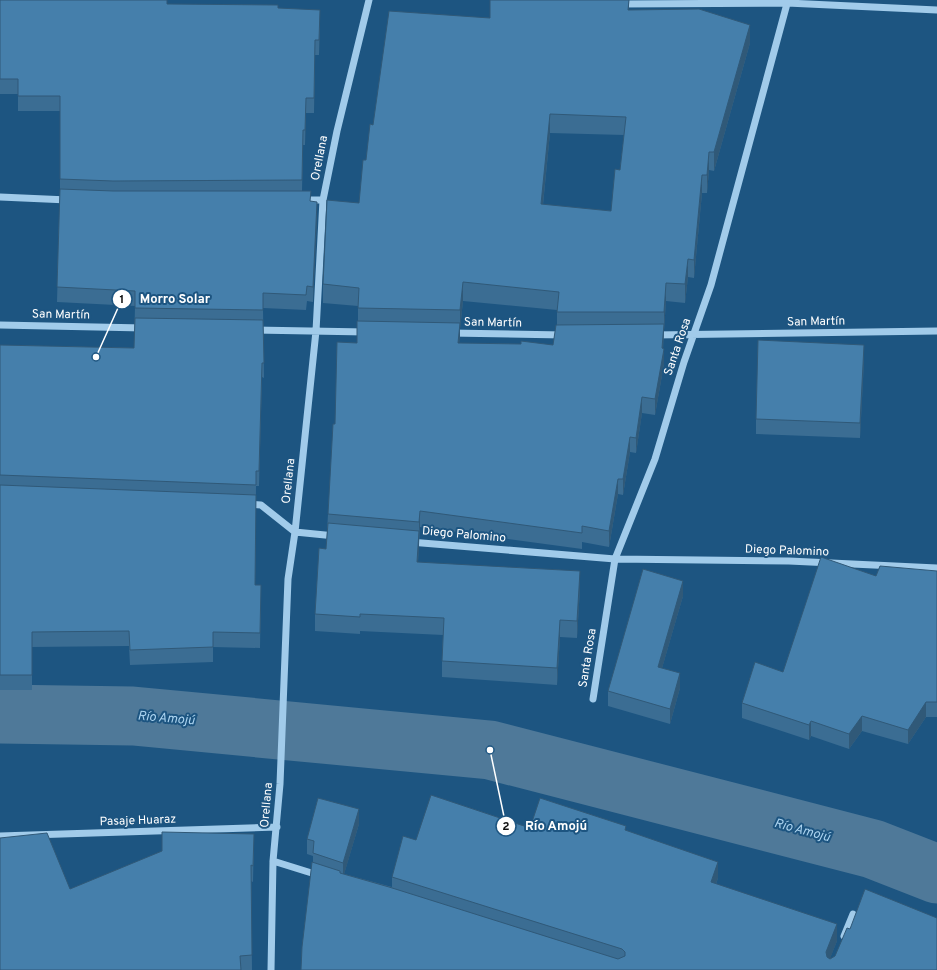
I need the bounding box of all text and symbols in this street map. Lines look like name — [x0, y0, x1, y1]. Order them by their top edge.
street label: Orellana — [308, 134, 332, 182]
callout: Morro Solar — [112, 286, 218, 311]
text: 1 — [120, 292, 124, 308]
text: Morro Solar — [140, 292, 211, 308]
street label: San Martín — [32, 306, 90, 324]
street label: San Martín — [787, 313, 845, 331]
street label: San Martín — [464, 314, 522, 332]
street label: Santa Rosa — [661, 316, 695, 378]
street label: Orellana — [279, 458, 299, 504]
street label: Diego Palomino — [421, 523, 507, 547]
street label: Diego Palomino — [745, 542, 830, 560]
street label: Santa Rosa — [575, 627, 601, 689]
water label: Río Amojú — [137, 709, 196, 730]
street label: Orellana — [257, 782, 277, 828]
street label: Pasaje Huaraz — [99, 812, 177, 830]
callout: Río Amojú — [496, 813, 595, 838]
water label: Río Amojú — [772, 816, 833, 846]
text: 2 — [502, 819, 510, 835]
text: Río Amojú — [525, 819, 587, 835]

